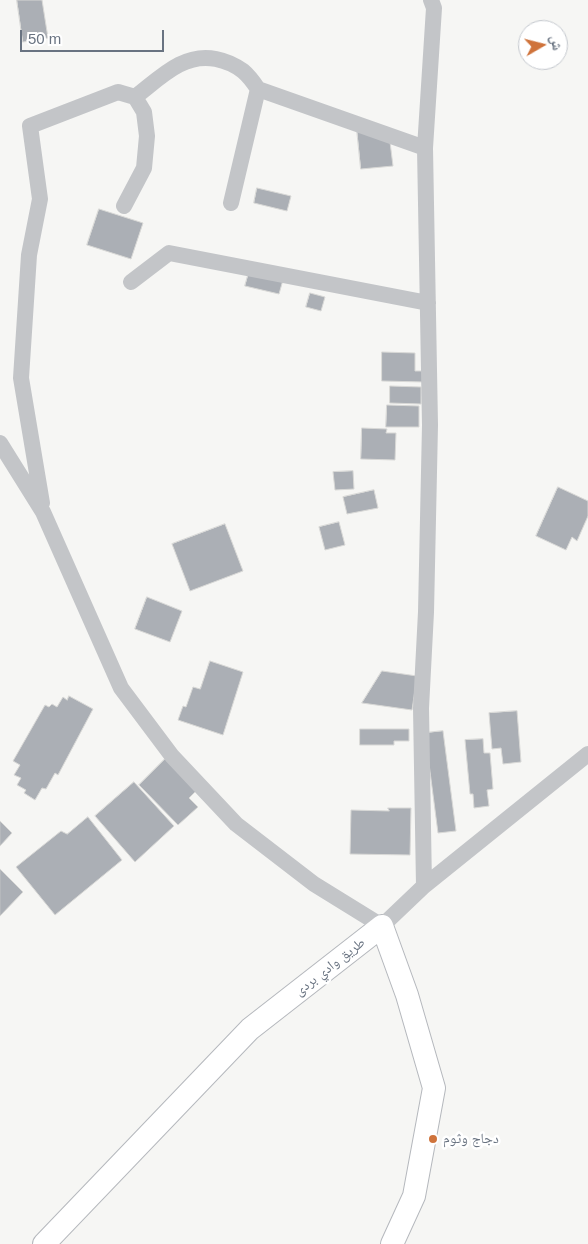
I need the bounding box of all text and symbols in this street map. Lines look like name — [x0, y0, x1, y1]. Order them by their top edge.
scale bar — [22, 20, 166, 52]
north arrow — [518, 20, 568, 70]
text: 50 m — [28, 30, 61, 47]
text: ش — [548, 35, 566, 52]
street label: طريق وادي بردى — [291, 934, 369, 1000]
place label: دجاج وثوم — [443, 1131, 499, 1147]
marker: دجاج وثوم — [427, 1133, 439, 1145]

